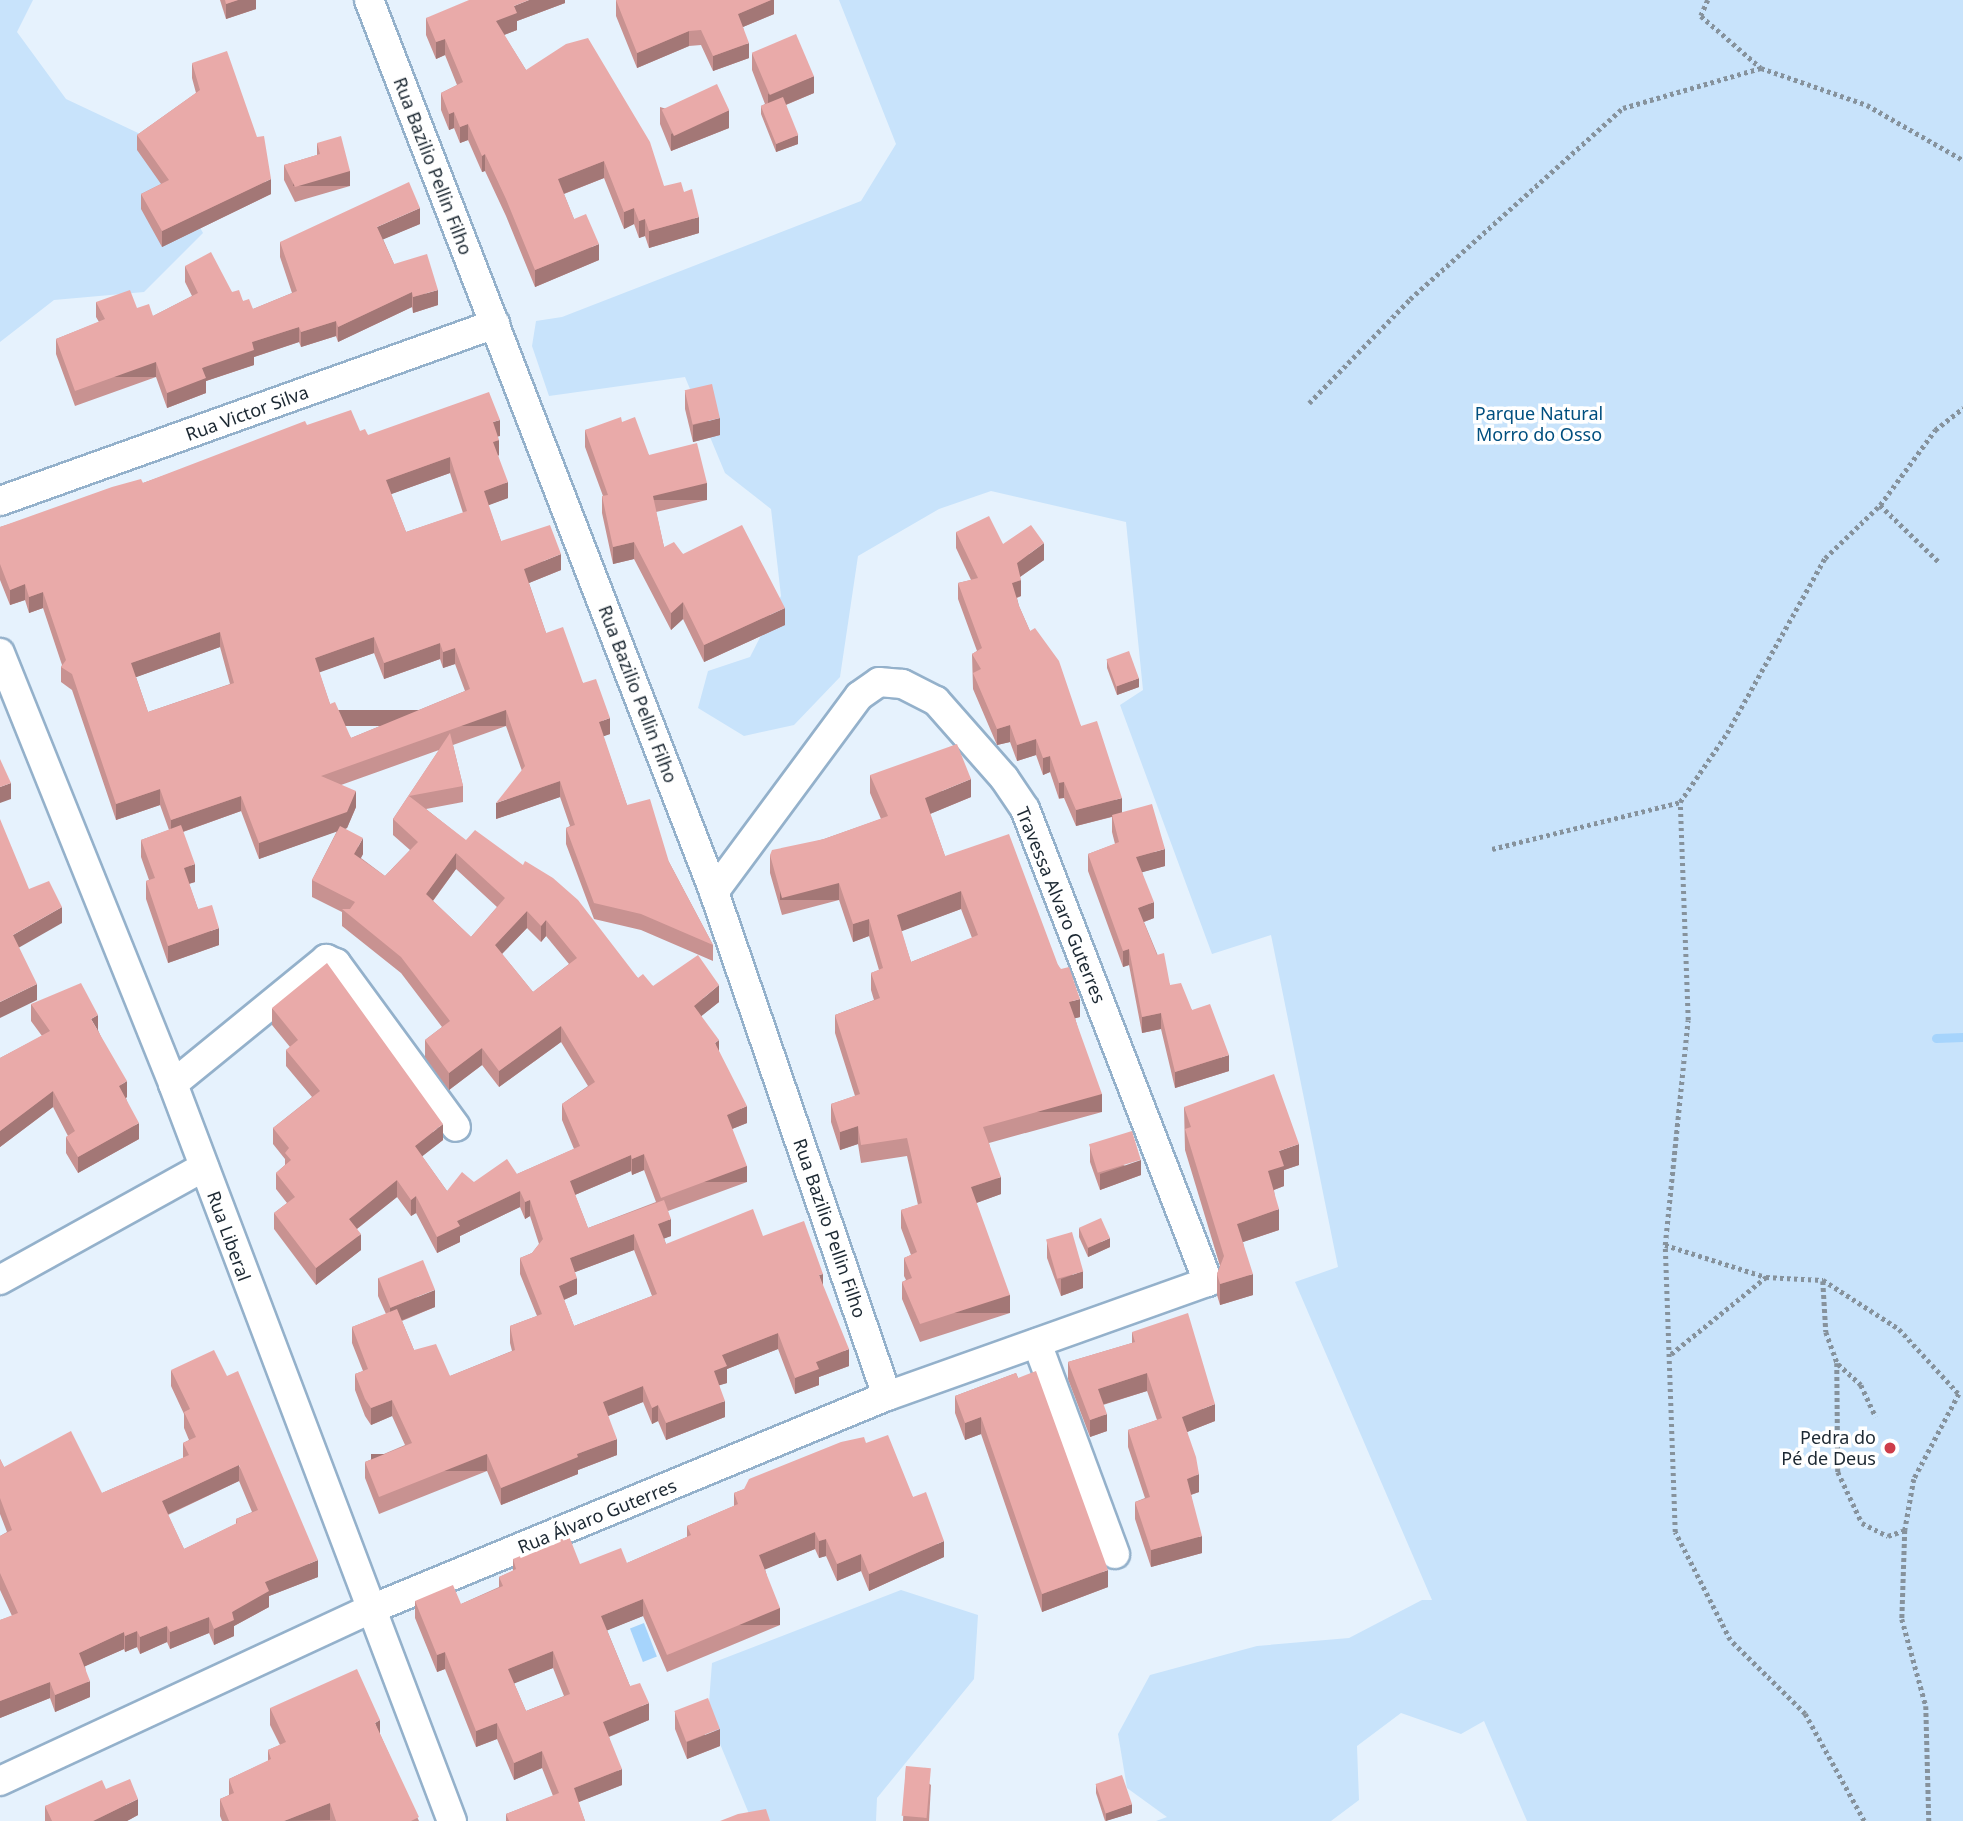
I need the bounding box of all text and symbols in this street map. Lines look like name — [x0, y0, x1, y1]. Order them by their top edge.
street label: Rua Bazilio Pellin Filho — [389, 74, 477, 258]
street label: Rua Victor Silva — [183, 381, 311, 445]
park label: Parque Natural Morro do Osso — [1475, 403, 1603, 446]
street label: Rua Bazilio Pellin Filho — [594, 602, 682, 786]
street label: Travessa Alvaro Guterres — [1012, 804, 1110, 1006]
street label: Rua Bazilio Pellin Filho — [789, 1135, 871, 1321]
street label: Rua Liberal — [203, 1188, 255, 1284]
place label: Pedra do Pé de Deus — [1781, 1427, 1876, 1470]
marker: Pedra do Pé de Deus — [1882, 1440, 1898, 1456]
street label: Rua Álvaro Guterres — [514, 1474, 680, 1558]

